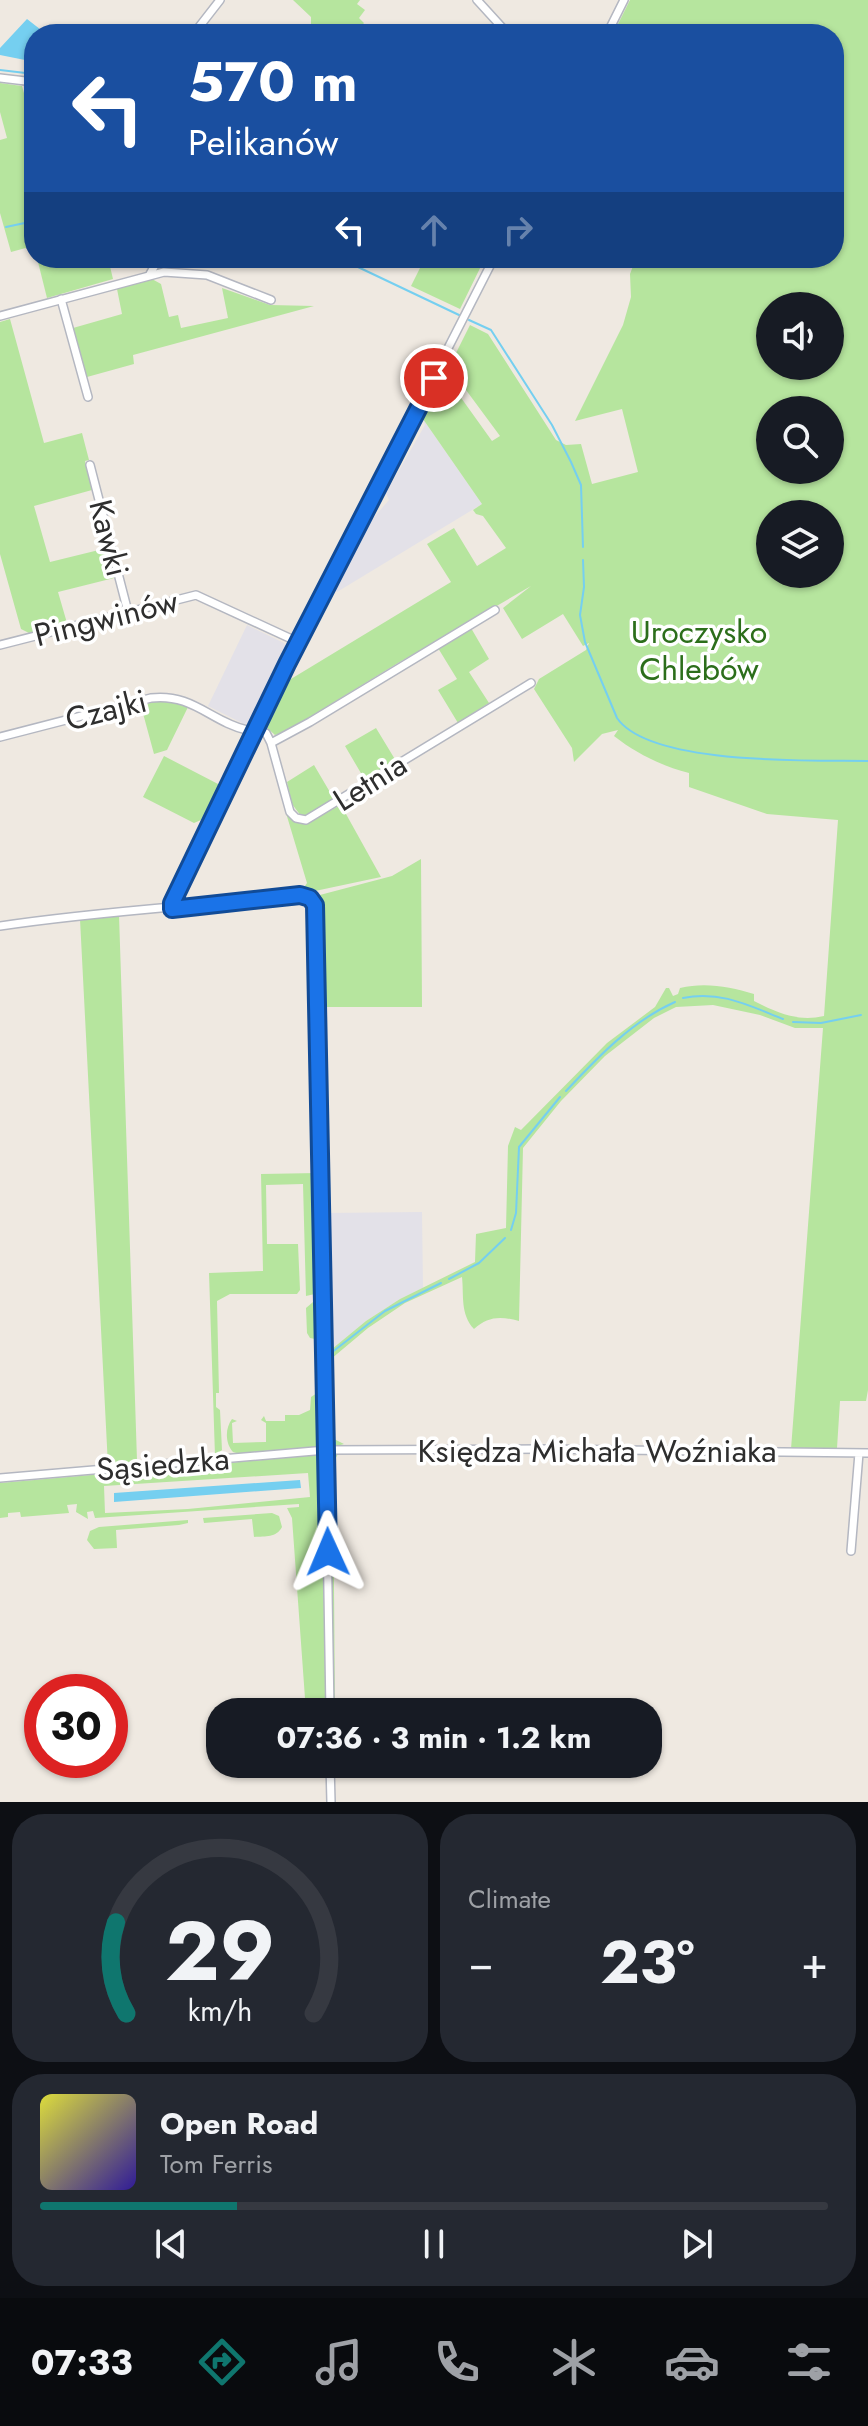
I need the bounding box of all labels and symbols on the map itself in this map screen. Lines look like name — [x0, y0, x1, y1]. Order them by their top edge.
pin — [400, 344, 468, 412]
street label: Kawki — [77, 495, 141, 581]
street label: Pingwinów — [29, 578, 183, 658]
park label: Uroczysko Chlebów — [631, 609, 767, 692]
street label: Czajki — [60, 678, 152, 742]
street label: Letnia — [324, 742, 416, 822]
street label: Księdza Michała Woźniaka — [417, 1428, 777, 1474]
street label: Sąsiedzka — [95, 1435, 231, 1493]
position arrow — [286, 1510, 370, 1594]
speed limit sign: 30 — [24, 1674, 128, 1778]

